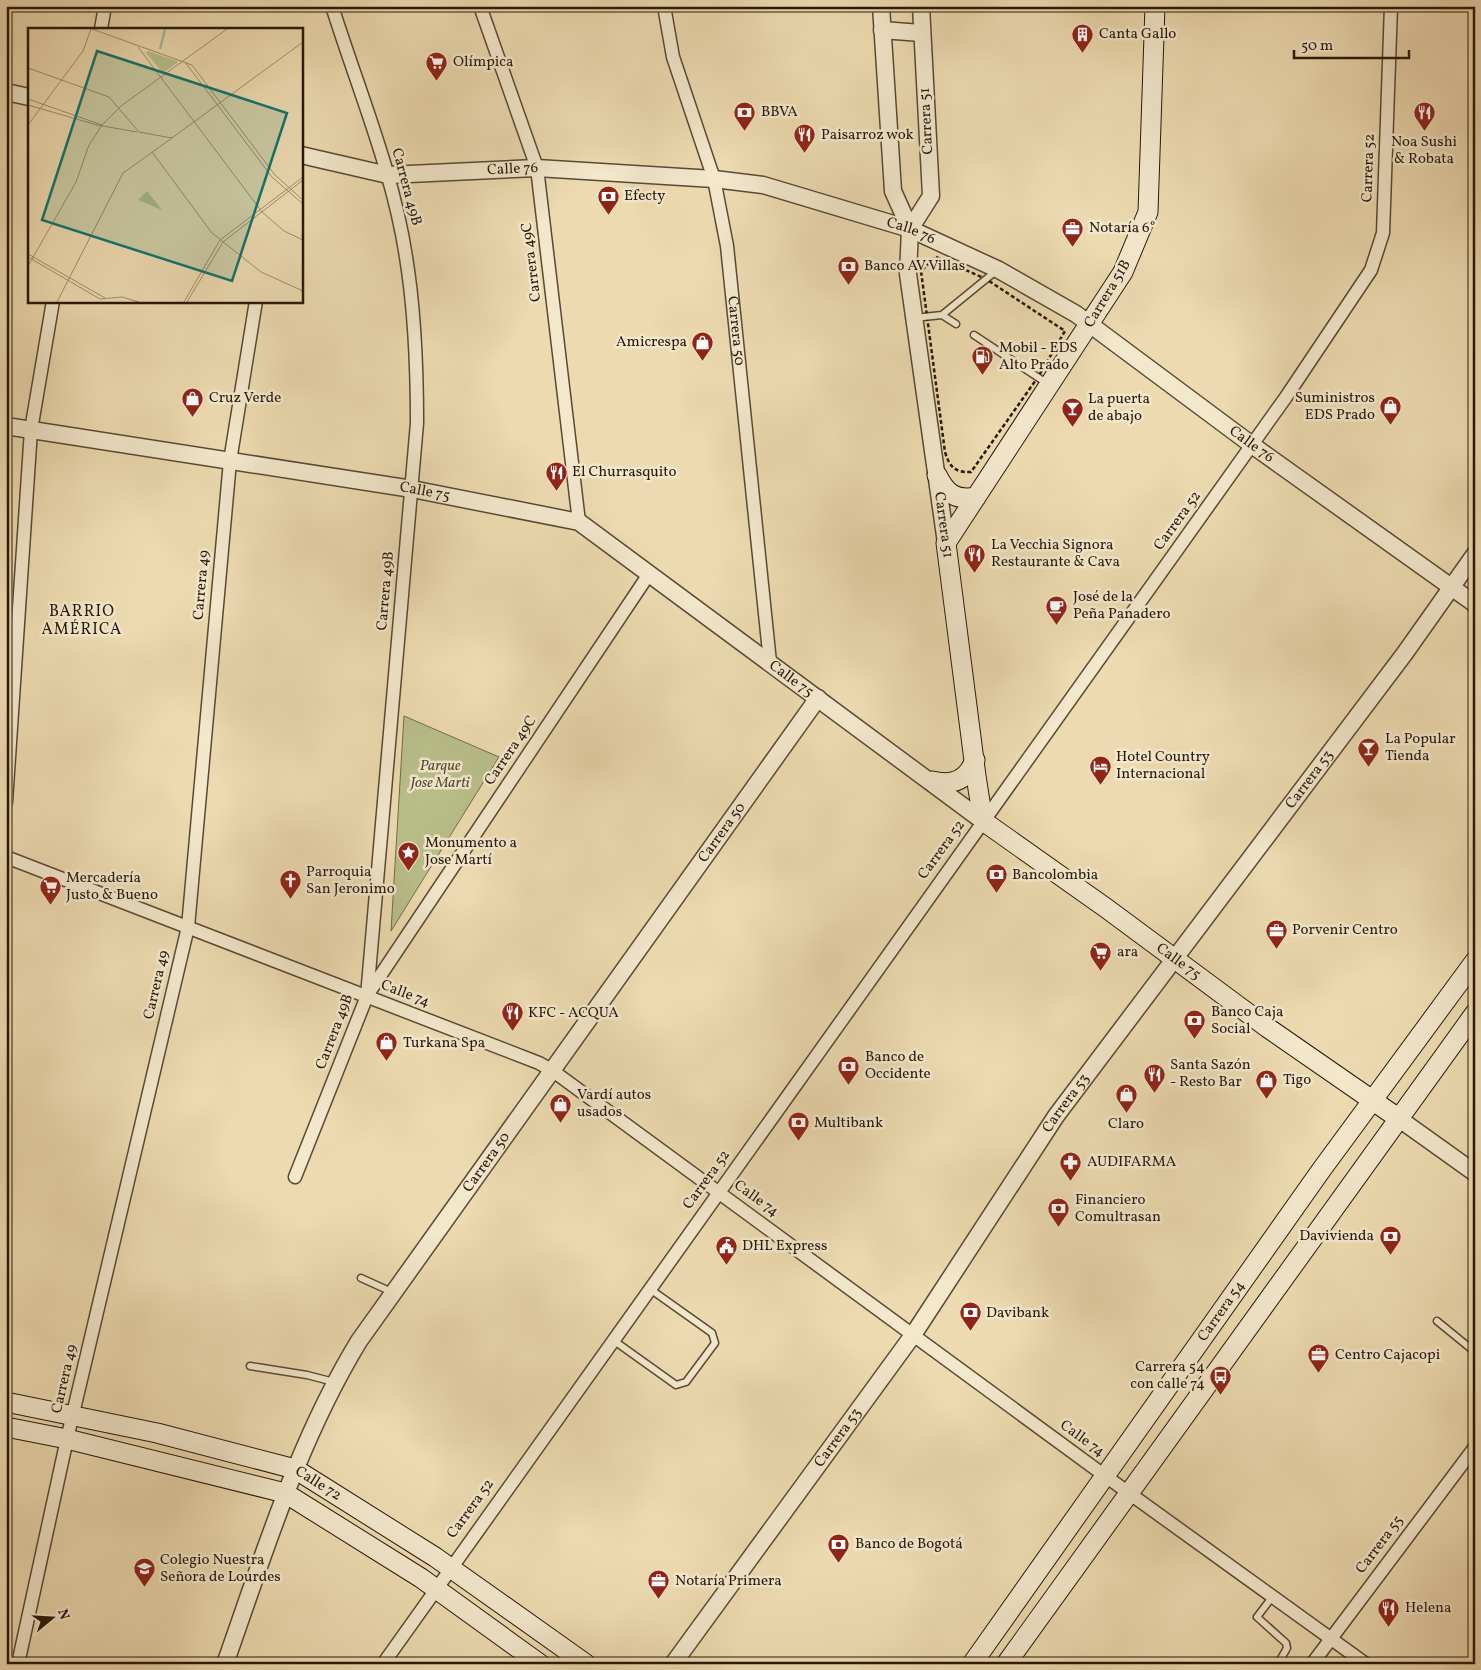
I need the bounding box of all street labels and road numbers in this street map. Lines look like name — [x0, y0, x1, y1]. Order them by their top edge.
street label: Carrera 51 — [915, 87, 939, 155]
street label: Carrera 52 — [1357, 133, 1381, 203]
street label: Carrera 49B — [386, 146, 426, 228]
street label: Calle 76 — [486, 157, 539, 181]
street label: Calle 76 — [884, 212, 939, 250]
street label: Carrera 49C — [517, 221, 547, 303]
street label: Carrera 51B — [1079, 256, 1137, 332]
street label: Carrera 50 — [722, 295, 750, 367]
street label: Calle 76 — [1225, 421, 1278, 468]
street label: Calle 75 — [398, 477, 452, 507]
street label: Carrera 52 — [1149, 487, 1207, 555]
street label: Carrera 51 — [928, 490, 958, 560]
street label: Carrera 49 — [188, 549, 216, 621]
street label: Carrera 49B — [372, 551, 400, 631]
street label: Calle 75 — [764, 655, 818, 703]
street label: Carrera 49C — [480, 712, 542, 790]
street label: Carrera 53 — [1280, 746, 1339, 813]
street label: Carrera 50 — [693, 798, 751, 867]
street label: Carrera 52 — [913, 816, 971, 884]
street label: Calle 75 — [1152, 938, 1205, 985]
street label: Carrera 49 — [139, 948, 175, 1021]
street label: Calle 74 — [377, 975, 433, 1013]
street label: Carrera 49B — [311, 991, 359, 1073]
street label: Carrera 53 — [1037, 1069, 1095, 1137]
street label: Carrera 50 — [458, 1128, 515, 1197]
street label: Carrera 52 — [678, 1146, 736, 1214]
street label: Calle 74 — [729, 1175, 783, 1223]
street label: Carrera 54 — [1193, 1277, 1250, 1346]
street label: Carrera 49 — [47, 1342, 83, 1415]
street label: Carrera 53 — [809, 1404, 867, 1472]
street label: Calle 74 — [1055, 1415, 1109, 1463]
street label: Calle 72 — [291, 1461, 345, 1506]
street label: Carrera 52 — [442, 1475, 500, 1543]
street label: Carrera 55 — [1351, 1511, 1409, 1579]

